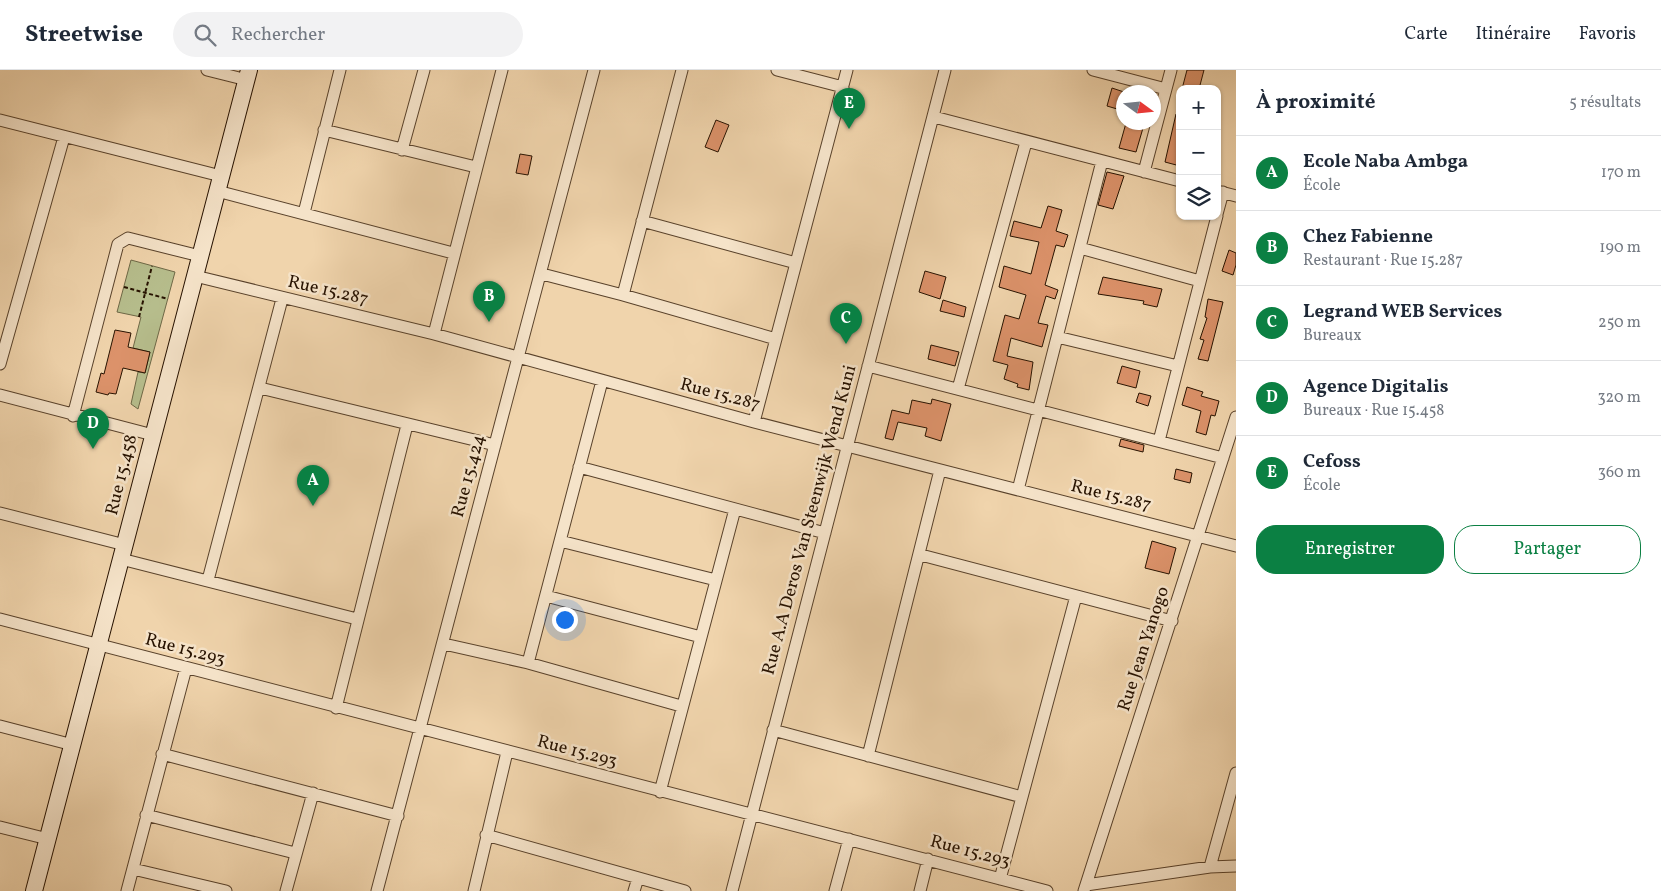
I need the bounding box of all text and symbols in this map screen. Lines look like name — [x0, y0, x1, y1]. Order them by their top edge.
search box — [173, 12, 523, 57]
text: Streetwise — [25, 18, 143, 52]
icon: search — [191, 21, 219, 49]
text: Rechercher — [231, 22, 325, 48]
text: Carte — [1404, 22, 1447, 47]
text: Itinéraire — [1475, 22, 1551, 47]
text: Favoris — [1579, 22, 1636, 47]
north arrow — [1116, 85, 1161, 130]
map controls — [1176, 85, 1221, 220]
button: + — [1176, 85, 1221, 130]
pin: E — [833, 88, 865, 129]
text: À proximité — [1256, 88, 1375, 117]
text: 5 résultats — [1569, 92, 1641, 114]
button: − — [1176, 130, 1221, 175]
text: Ecole Naba Ambga — [1303, 149, 1468, 175]
text: A — [1266, 162, 1278, 184]
text: 170 m — [1601, 162, 1641, 184]
button: layers — [1176, 175, 1221, 220]
text: École — [1303, 175, 1341, 197]
text: Chez Fabienne — [1303, 224, 1433, 250]
text: B — [1267, 237, 1277, 259]
text: 190 m — [1599, 237, 1641, 259]
text: Restaurant · Rue 15.287 — [1303, 250, 1463, 272]
street label: Rue 15.287 — [285, 270, 371, 312]
pin: B — [473, 281, 505, 322]
text: Legrand WEB Services — [1303, 299, 1502, 325]
pin: C — [830, 303, 862, 344]
text: C — [1267, 312, 1277, 334]
text: 250 m — [1598, 312, 1641, 334]
text: Bureaux — [1303, 325, 1362, 347]
street label: Rue A.A Deros Van Steenwijk Wend Kuni — [757, 362, 863, 678]
street label: Rue 15.287 — [677, 372, 763, 418]
text: Agence Digitalis — [1303, 374, 1449, 400]
text: D — [1266, 387, 1278, 409]
text: 320 m — [1597, 387, 1641, 409]
text: Bureaux · Rue 15.458 — [1303, 400, 1444, 422]
pin: D — [77, 408, 109, 449]
street label: Rue 15.458 — [100, 432, 144, 518]
street label: Rue 15.424 — [446, 432, 492, 520]
text: Cefoss — [1303, 449, 1361, 475]
text: E — [1267, 462, 1277, 484]
text: 360 m — [1598, 462, 1641, 484]
pin: A — [297, 465, 329, 506]
street label: Rue 15.287 — [1068, 474, 1154, 518]
text: École — [1303, 475, 1341, 497]
button: Enregistrer — [1256, 525, 1444, 574]
button: Partager — [1454, 525, 1641, 574]
street label: Rue Jean Yanogo — [1112, 583, 1176, 715]
your location — [552, 607, 578, 633]
street label: Rue 15.293 — [142, 627, 228, 673]
street label: Rue 15.293 — [534, 729, 620, 775]
street label: Rue 15.293 — [927, 829, 1013, 875]

